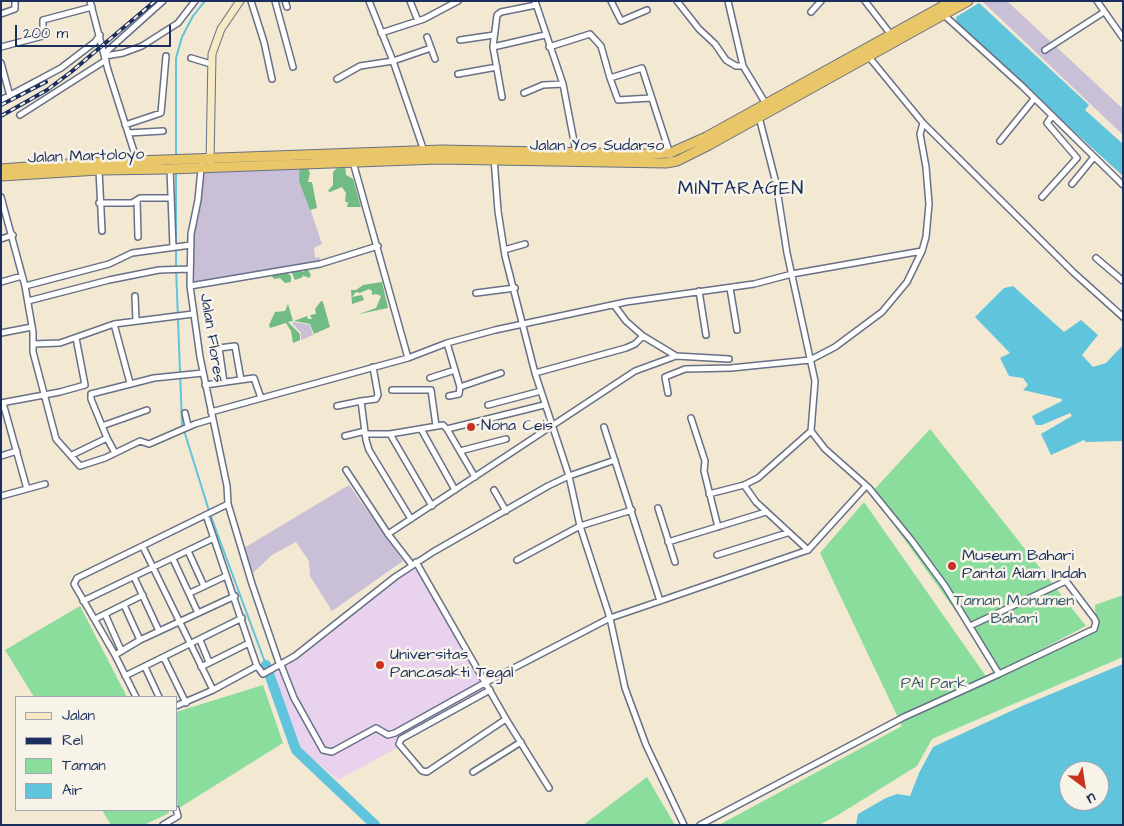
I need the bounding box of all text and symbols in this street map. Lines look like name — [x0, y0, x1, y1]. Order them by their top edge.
scale bar — [18, 15, 174, 47]
text: 200 m — [23, 23, 68, 44]
street label: Jalan Yos Sudarso — [530, 137, 664, 157]
street label: Jalan Martoloyo — [27, 145, 145, 169]
district label: MINTARAGEN — [676, 179, 806, 201]
street label: Jalan Flores — [194, 292, 228, 384]
place label: Nona Ceis — [481, 417, 553, 437]
marker: Nona Ceis — [465, 421, 477, 433]
place label: Museum Bahari Pantai Alam Indah — [962, 547, 1086, 585]
marker: Museum Bahari Pantai Alam Indah — [946, 560, 958, 572]
park label: Taman Monumen Bahari — [954, 592, 1074, 630]
place label: Universitas Pancasakti Tegal — [390, 646, 513, 684]
marker: Universitas Pancasakti Tegal — [374, 659, 386, 671]
park label: PAI Park — [901, 675, 967, 695]
legend — [15, 696, 178, 811]
text: Jalan — [62, 705, 95, 726]
text: Rel — [62, 730, 83, 751]
text: Taman — [62, 755, 106, 776]
north arrow — [1059, 761, 1109, 811]
text: Air — [62, 780, 82, 801]
text: U — [1083, 787, 1100, 809]

